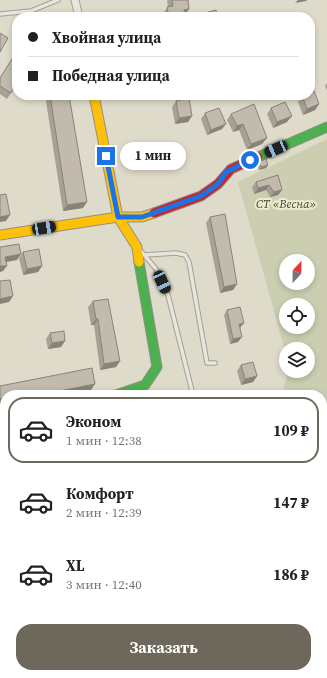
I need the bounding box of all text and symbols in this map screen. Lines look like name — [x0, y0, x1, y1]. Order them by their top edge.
text: Хвойная улица — [52, 27, 161, 48]
text: Победная улица — [52, 65, 170, 86]
car — [263, 139, 289, 159]
callout: 1 мин — [120, 142, 186, 170]
route end — [97, 147, 115, 165]
text: 1 мин — [135, 147, 171, 164]
route start — [241, 151, 259, 169]
park label: СТ «Весна» — [256, 196, 316, 212]
car — [31, 220, 57, 236]
north arrow — [279, 254, 315, 290]
map controls — [279, 254, 315, 378]
car — [151, 269, 173, 295]
button: locate — [279, 298, 315, 334]
button: layers — [279, 342, 315, 378]
text: Эконом — [66, 411, 121, 432]
icon: car — [18, 412, 54, 448]
text: 109 ₽ — [273, 420, 309, 441]
text: 1 мин · 12:38 — [66, 432, 142, 449]
text: Комфорт — [66, 483, 134, 504]
icon: car — [18, 484, 54, 520]
text: 147 ₽ — [273, 492, 309, 513]
text: 2 мин · 12:39 — [66, 504, 142, 521]
text: XL — [66, 555, 85, 576]
icon: car — [18, 556, 54, 592]
text: 186 ₽ — [273, 564, 309, 585]
text: 3 мин · 12:40 — [66, 576, 142, 593]
button: Заказать — [16, 624, 311, 670]

